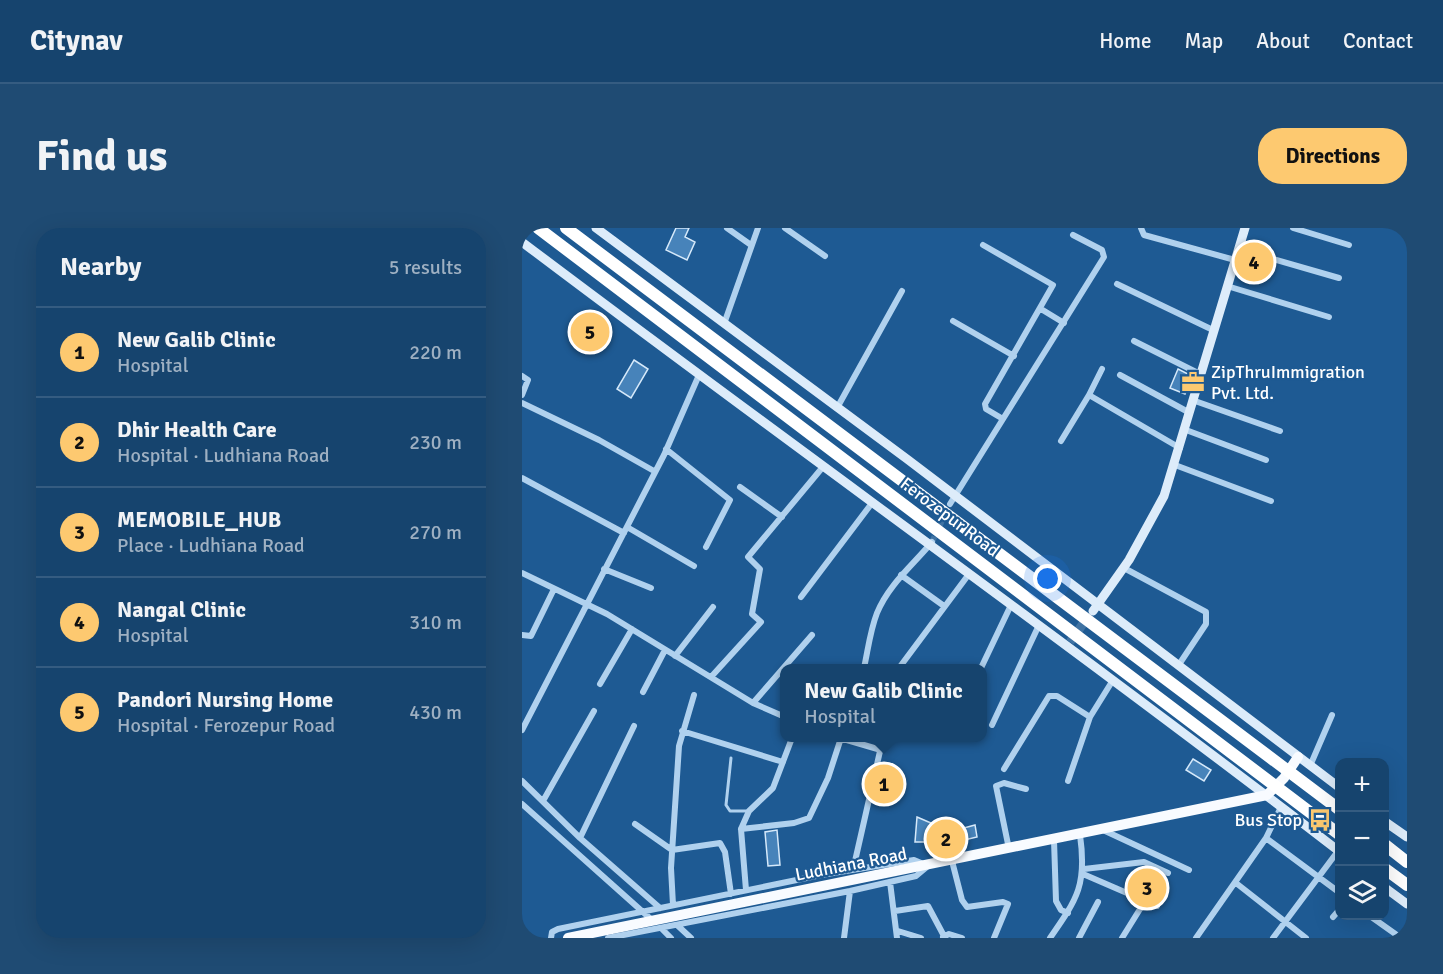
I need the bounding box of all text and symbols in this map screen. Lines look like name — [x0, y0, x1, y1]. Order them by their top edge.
text: Citynav — [30, 24, 123, 58]
text: Home — [1099, 28, 1152, 54]
text: Map — [1185, 28, 1223, 54]
text: About — [1256, 28, 1310, 54]
text: Contact — [1343, 28, 1413, 54]
button: Directions — [1258, 128, 1407, 184]
text: Find us — [36, 131, 167, 182]
pin: 4 — [1234, 240, 1274, 285]
text: Nearby — [60, 251, 141, 283]
text: 5 results — [389, 255, 462, 280]
pin: 5 — [570, 310, 610, 354]
text: New Galib Clinic — [117, 326, 276, 353]
text: 1 — [74, 340, 85, 365]
text: 220 m — [409, 340, 462, 365]
text: Hospital — [117, 353, 189, 378]
place label: ZipThruImmigration Pvt. Ltd. — [1211, 361, 1365, 404]
office icon: ZipThruImmigration Pvt. Ltd. — [1180, 369, 1206, 395]
text: Dhir Health Care — [117, 416, 277, 443]
text: 2 — [74, 430, 85, 455]
text: 230 m — [409, 430, 462, 455]
text: Hospital · Ludhiana Road — [117, 443, 330, 468]
street label: Ferozepur Road — [896, 473, 1004, 561]
text: MEMOBILE_HUB — [117, 506, 281, 533]
text: 3 — [74, 520, 85, 545]
text: 270 m — [409, 520, 462, 545]
text: Place · Ludhiana Road — [117, 533, 305, 558]
your location — [1033, 564, 1062, 593]
text: Nangal Clinic — [117, 596, 246, 623]
text: 4 — [74, 610, 85, 635]
text: 310 m — [409, 610, 462, 635]
text: Hospital — [117, 623, 189, 648]
popup — [780, 664, 987, 742]
text: New Galib Clinic — [804, 677, 963, 704]
text: Pandori Nursing Home — [117, 686, 333, 713]
text: 5 — [74, 700, 85, 725]
text: 430 m — [409, 700, 462, 725]
text: Hospital — [804, 704, 876, 729]
text: Hospital · Ferozepur Road — [117, 713, 335, 738]
map controls — [1335, 758, 1389, 920]
button: + — [1335, 758, 1389, 812]
pin: 1 — [864, 762, 904, 806]
bus stop icon: Bus Stop — [1307, 807, 1333, 833]
place label: Bus Stop — [1234, 809, 1302, 831]
button: − — [1335, 812, 1389, 866]
pin: 2 — [926, 816, 966, 862]
street label: Ludhiana Road — [793, 842, 909, 886]
pin: 3 — [1128, 866, 1166, 910]
button: layers — [1335, 866, 1389, 920]

